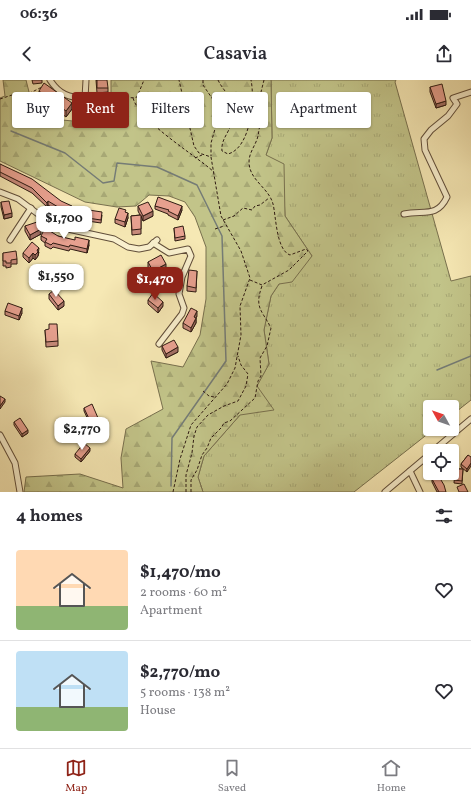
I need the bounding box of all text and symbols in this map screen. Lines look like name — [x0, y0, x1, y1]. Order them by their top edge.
text: 06:36 — [20, 4, 58, 25]
text: Casavia — [204, 42, 267, 67]
icon: back — [16, 43, 38, 65]
icon: share — [433, 43, 455, 65]
chip: Buy — [12, 92, 64, 128]
chip: Rent — [72, 92, 129, 128]
chip: Filters — [137, 92, 204, 128]
chip: New — [212, 92, 268, 128]
chip: Apartment — [276, 92, 371, 128]
pin: $1,700 — [31, 206, 97, 240]
text: $1,700 — [45, 210, 83, 228]
pin: $1,550 — [23, 264, 89, 298]
pin: $1,470 — [122, 267, 188, 301]
text: $1,550 — [38, 268, 74, 286]
text: $1,470 — [136, 271, 174, 289]
north arrow — [423, 400, 459, 436]
map controls — [423, 400, 459, 480]
pin: $2,770 — [49, 417, 115, 451]
text: $2,770 — [63, 421, 101, 439]
button: locate — [423, 444, 459, 480]
text: 4 homes — [16, 505, 83, 528]
icon: filters — [433, 505, 455, 527]
text: $1,470/mo — [140, 561, 221, 584]
icon: home — [48, 566, 96, 614]
icon: heart — [433, 579, 455, 601]
text: 2 rooms · 60 m² — [140, 584, 227, 602]
text: Apartment — [140, 602, 203, 620]
text: $2,770/mo — [140, 661, 220, 684]
icon: home — [48, 667, 96, 715]
icon: heart — [433, 680, 455, 702]
text: 5 rooms · 138 m² — [140, 684, 230, 702]
text: House — [140, 702, 176, 720]
tab: Map — [65, 757, 87, 796]
tab: Saved — [218, 757, 246, 796]
tab: Home — [377, 757, 406, 796]

